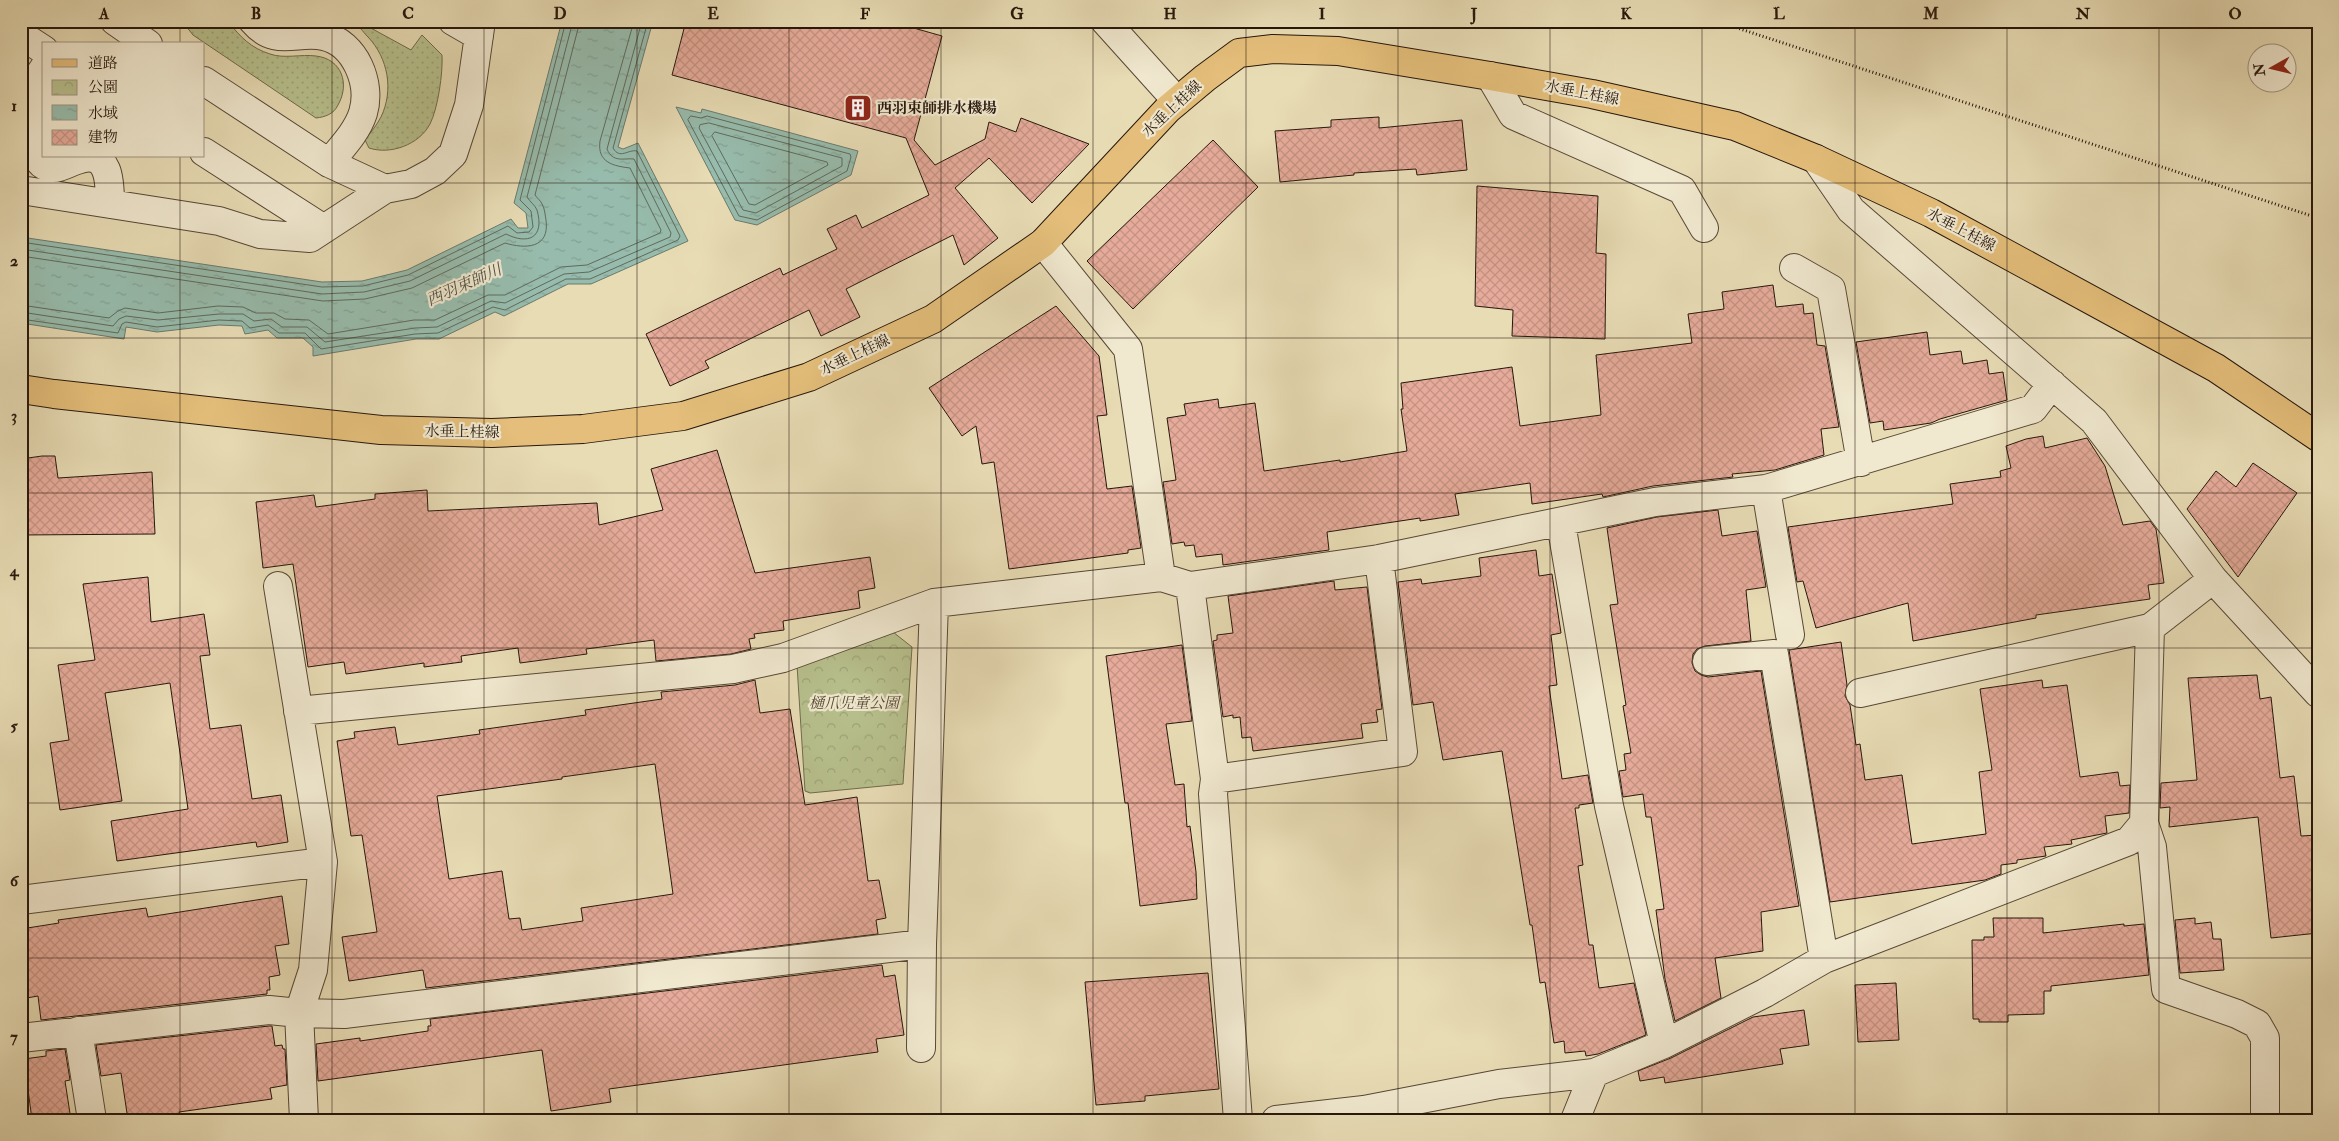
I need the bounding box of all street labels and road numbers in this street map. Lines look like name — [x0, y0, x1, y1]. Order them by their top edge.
street label: 水垂上桂線 — [1138, 76, 1206, 142]
street label: 水垂上桂線 — [1543, 77, 1621, 109]
street label: 水垂上桂線 — [1923, 204, 1999, 256]
street label: 水垂上桂線 — [817, 331, 893, 379]
street label: 水垂上桂線 — [424, 422, 500, 442]

